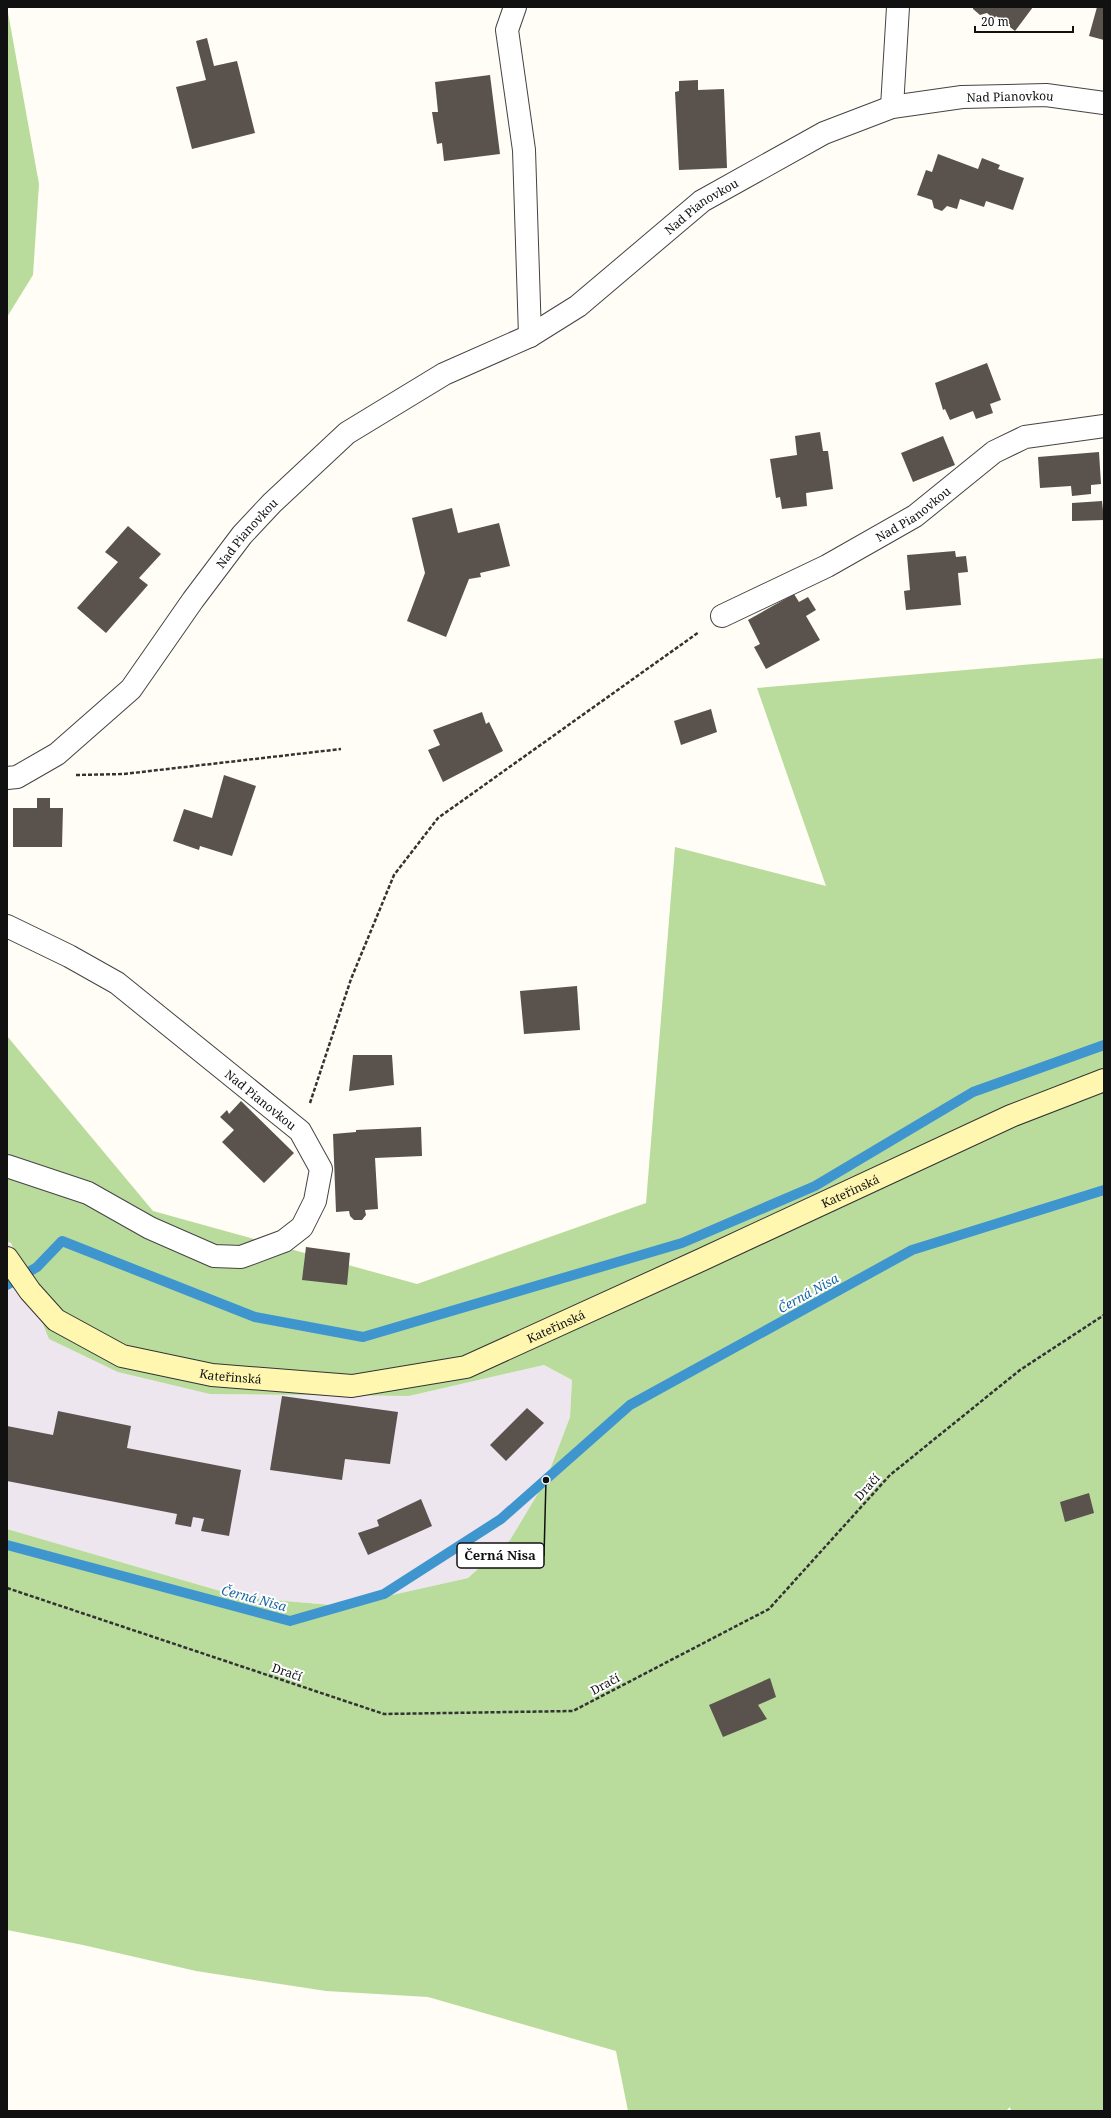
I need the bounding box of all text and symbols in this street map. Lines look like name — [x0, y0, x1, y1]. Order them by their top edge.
scale bar — [975, 8, 1073, 34]
text: 20 m — [981, 13, 1009, 30]
street label: Nad Pianovkou — [966, 86, 1055, 105]
street label: Nad Pianovkou — [660, 174, 741, 238]
street label: Nad Pianovkou — [872, 482, 954, 545]
street label: Nad Pianovkou — [212, 494, 281, 571]
street label: Nad Pianovkou — [222, 1065, 300, 1134]
street label: Kateřinská — [818, 1170, 882, 1212]
water label: Černá Nisa — [774, 1269, 842, 1317]
street label: Kateřinská — [524, 1305, 588, 1347]
street label: Kateřinská — [198, 1364, 263, 1387]
street label: Dračí — [850, 1470, 884, 1504]
callout: Černá Nisa — [457, 1543, 544, 1568]
text: Černá Nisa — [464, 1546, 536, 1564]
water label: Černá Nisa — [219, 1581, 289, 1615]
street label: Dračí — [270, 1659, 304, 1685]
street label: Dračí — [587, 1669, 623, 1699]

